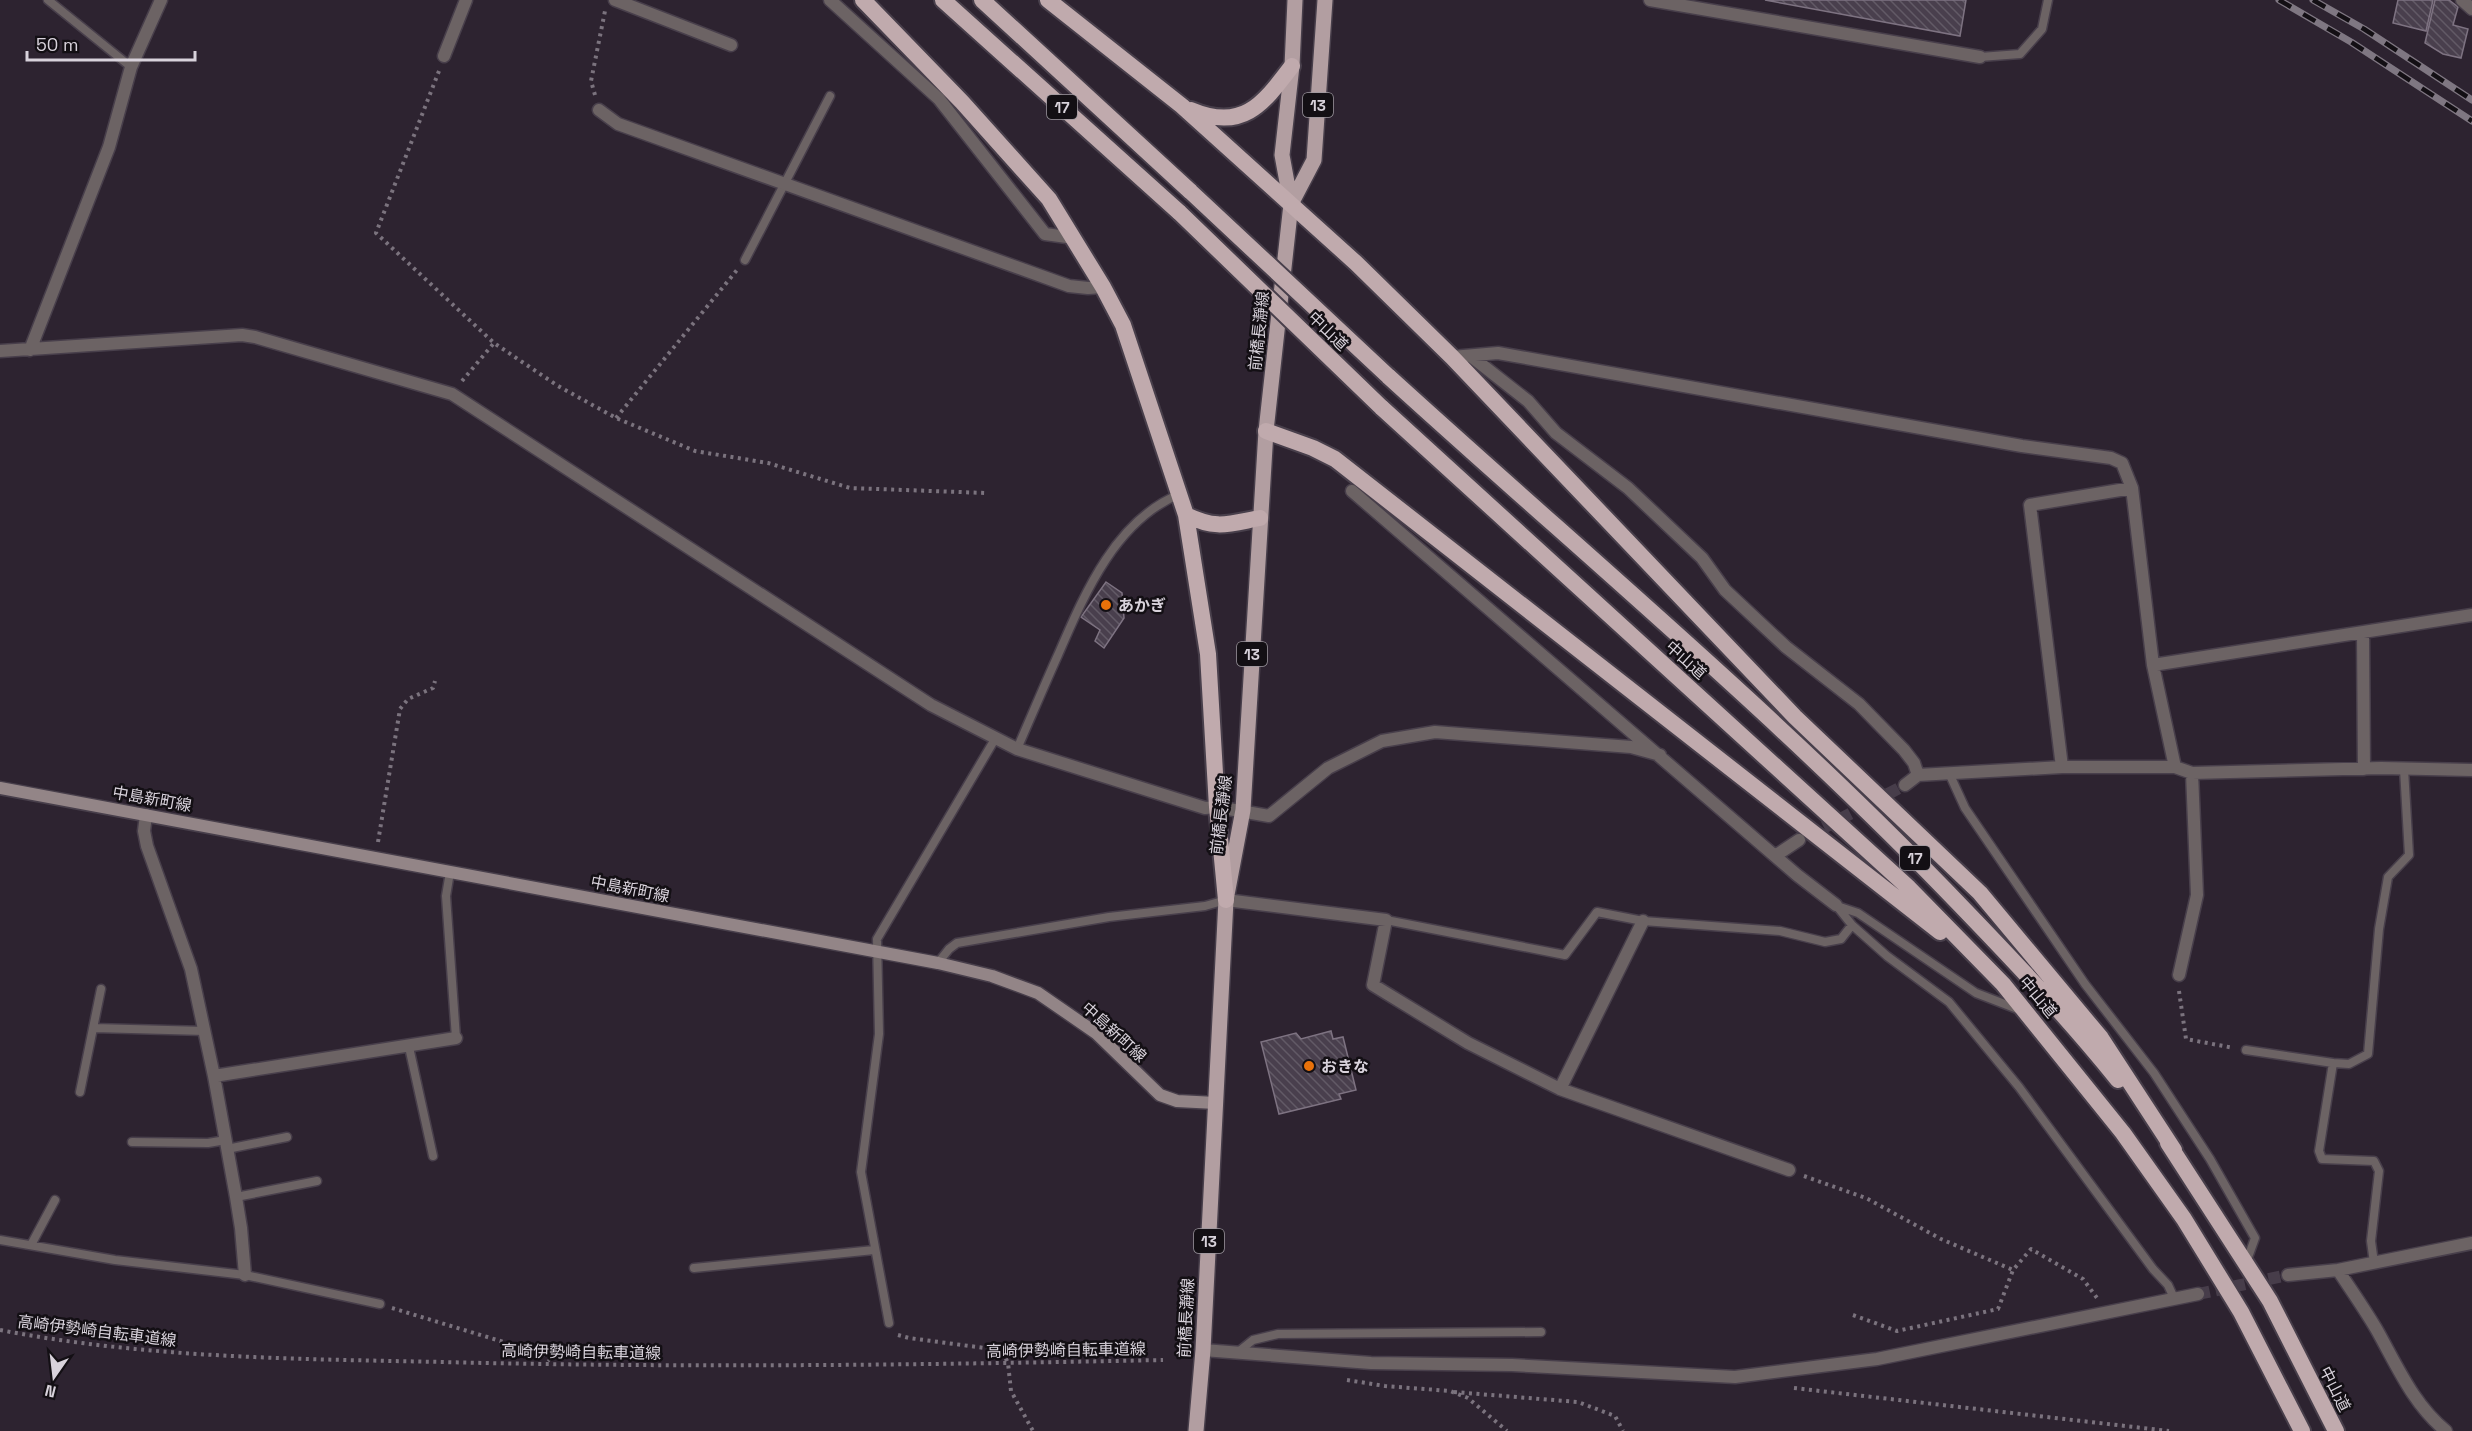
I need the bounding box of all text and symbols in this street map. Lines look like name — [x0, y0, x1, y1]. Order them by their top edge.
scale bar — [27, 24, 195, 62]
text: 50 m — [36, 33, 78, 56]
road number: 13 — [1303, 93, 1333, 117]
road number: 17 — [1047, 95, 1077, 119]
street label: 前橋長瀞線 — [1244, 290, 1274, 372]
street label: 中山道 — [1303, 307, 1353, 355]
place label: あかぎ — [1118, 595, 1166, 616]
marker: あかぎ — [1099, 598, 1113, 612]
street label: 中山道 — [1661, 636, 1711, 684]
road number: 13 — [1237, 642, 1267, 666]
street label: 前橋長瀞線 — [1206, 774, 1236, 856]
street label: 中島新町線 — [111, 782, 193, 816]
road number: 17 — [1900, 846, 1930, 870]
street label: 中島新町線 — [589, 871, 671, 907]
street label: 中山道 — [2015, 972, 2061, 1022]
street label: 中島新町線 — [1077, 997, 1151, 1067]
place label: おきな — [1321, 1056, 1369, 1077]
marker: おきな — [1302, 1059, 1316, 1073]
road number: 13 — [1194, 1229, 1224, 1253]
street label: 前橋長瀞線 — [1173, 1277, 1199, 1359]
street label: 高崎伊勢崎自転車道線 — [16, 1311, 178, 1351]
street label: 高崎伊勢崎自転車道線 — [986, 1338, 1146, 1362]
street label: 高崎伊勢崎自転車道線 — [501, 1340, 661, 1364]
north arrow — [24, 1347, 84, 1407]
street label: 中山道 — [2315, 1363, 2355, 1415]
text: N — [43, 1380, 58, 1403]

